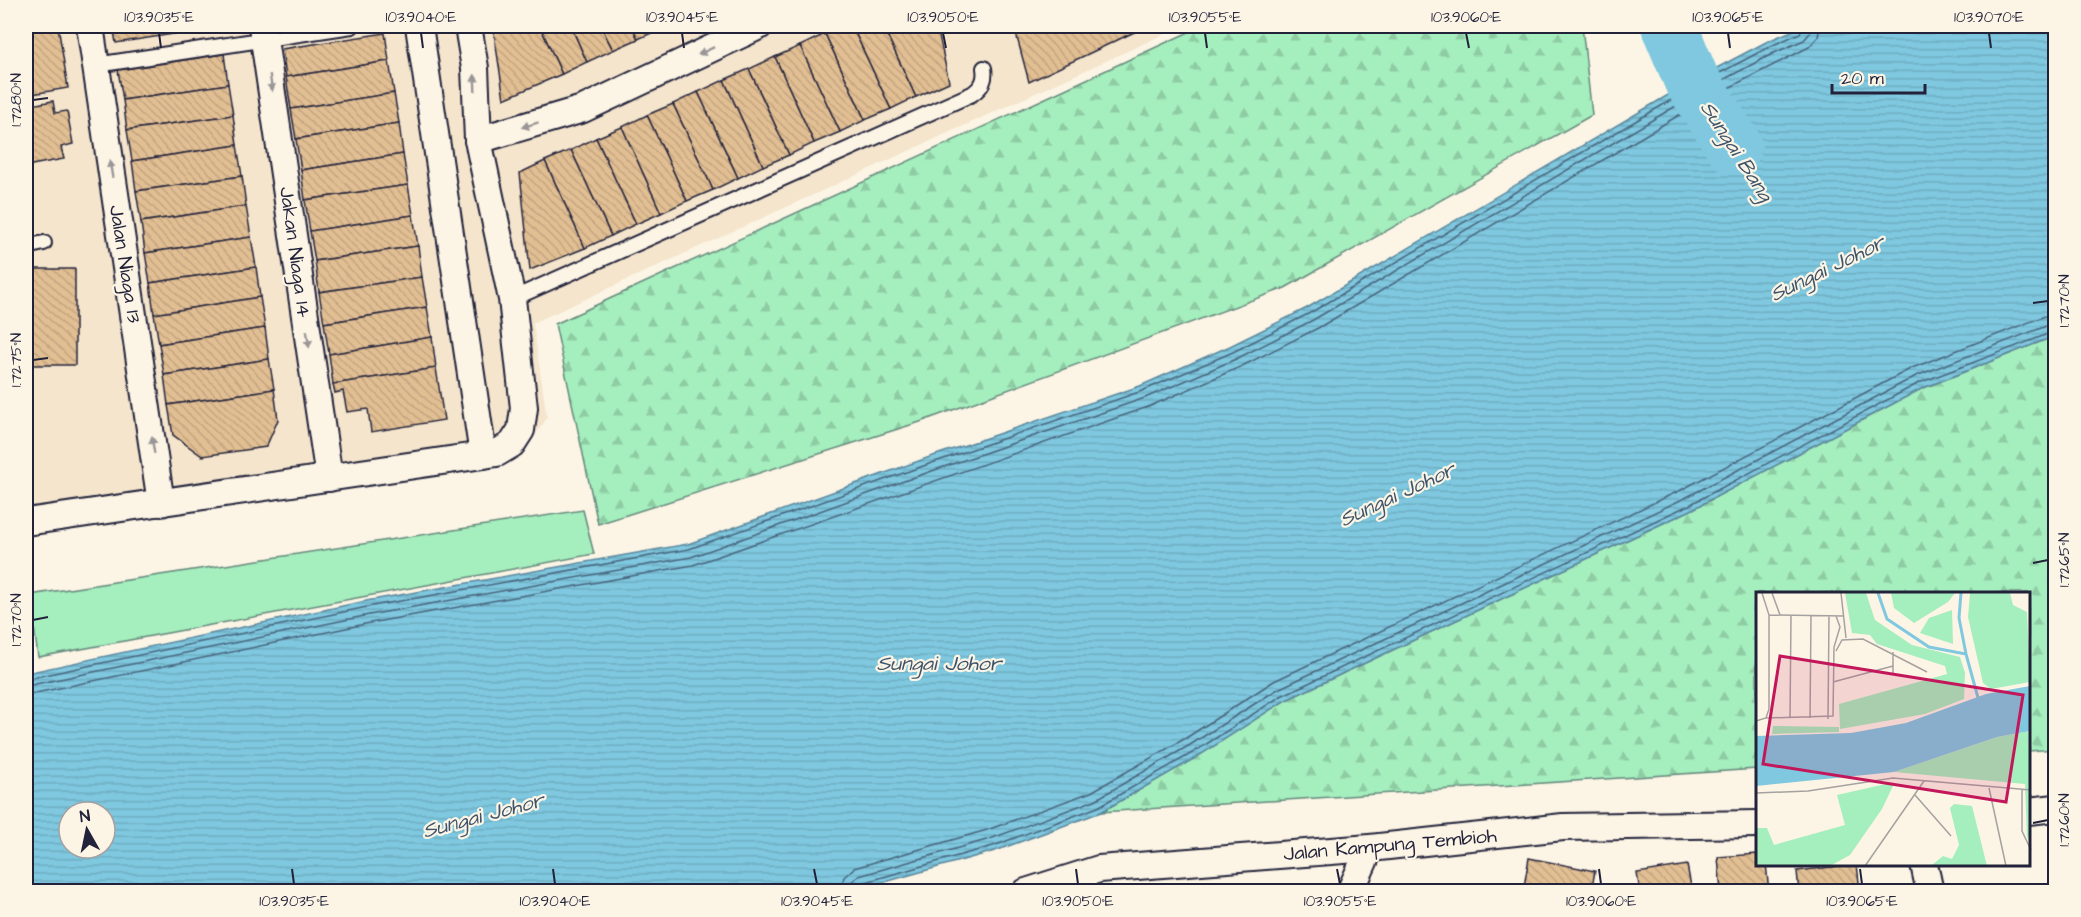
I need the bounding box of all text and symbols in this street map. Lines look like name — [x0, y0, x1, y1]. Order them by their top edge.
text: 103.9035°E — [124, 7, 194, 28]
text: 103.9040°E — [386, 7, 457, 28]
text: 103.9045°E — [646, 7, 718, 28]
text: 103.9050°E — [907, 7, 979, 28]
text: 103.9055°E — [1169, 7, 1241, 28]
text: 103.9060°E — [1431, 7, 1501, 28]
text: 103.9065°E — [1692, 7, 1764, 28]
text: 103.9070°E — [1954, 7, 2024, 28]
one-way arrow — [697, 46, 714, 55]
scale bar — [1832, 57, 1925, 95]
text: 20 m — [1841, 66, 1884, 91]
text: 1.7280°N — [6, 73, 27, 127]
one-way arrow — [471, 73, 480, 92]
one-way arrow — [266, 74, 275, 93]
water label: Sungai Bang — [1692, 95, 1781, 209]
one-way arrow — [521, 120, 539, 130]
one-way arrow — [107, 159, 116, 178]
street label: Jakan Niaga 14 — [271, 185, 318, 320]
street label: Jalan Niaga 13 — [101, 203, 148, 325]
water label: Sungai Johor — [1765, 227, 1892, 310]
text: 1.7270°N — [2054, 274, 2075, 328]
one-way arrow — [304, 329, 313, 348]
text: 1.7275°N — [6, 333, 27, 387]
one-way arrow — [148, 435, 157, 454]
water label: Sungai Johor — [1335, 454, 1462, 535]
text: 1.7265°N — [2054, 533, 2075, 587]
inset map — [1756, 592, 2030, 866]
text: 1.7270°N — [6, 593, 27, 647]
water label: Sungai Johor — [877, 649, 1004, 679]
water label: Sungai Johor — [419, 785, 550, 847]
text: 1.7260°N — [2054, 793, 2075, 847]
north arrow — [57, 800, 117, 860]
text: N — [78, 805, 91, 828]
street label: Jalan Kampung Tembioh — [1282, 822, 1498, 869]
text: 103.9035°E — [259, 891, 329, 912]
text: 103.9040°E — [520, 891, 591, 912]
text: 103.9045°E — [781, 891, 853, 912]
text: 103.9050°E — [1042, 891, 1114, 912]
text: 103.9055°E — [1304, 891, 1376, 912]
text: 103.9060°E — [1566, 891, 1636, 912]
text: 103.9065°E — [1826, 891, 1898, 912]

